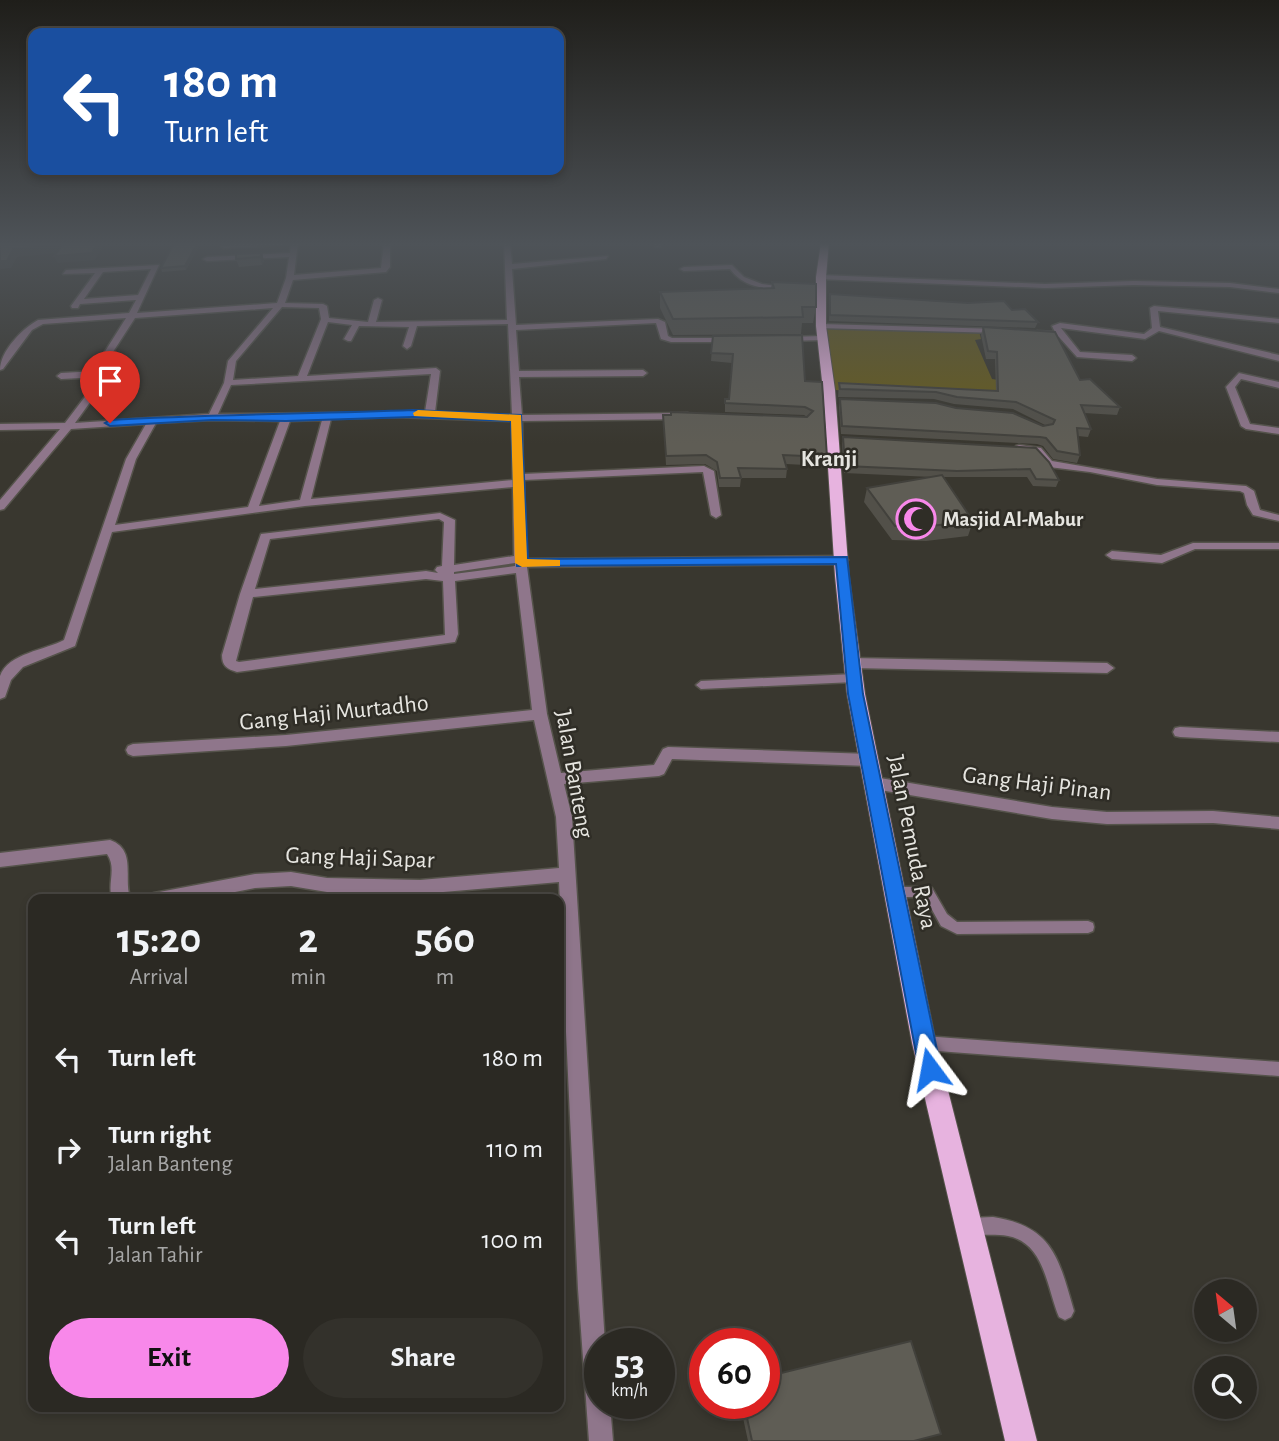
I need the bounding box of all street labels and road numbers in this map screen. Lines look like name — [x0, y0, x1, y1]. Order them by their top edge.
street label: Gang Haji Murtadho — [238, 691, 430, 735]
street label: Jalan Banteng — [551, 708, 597, 840]
street label: Jalan Pemuda Raya — [883, 753, 941, 931]
street label: Gang Haji Pinan — [961, 763, 1113, 805]
street label: Gang Haji Sapar — [285, 843, 435, 873]

